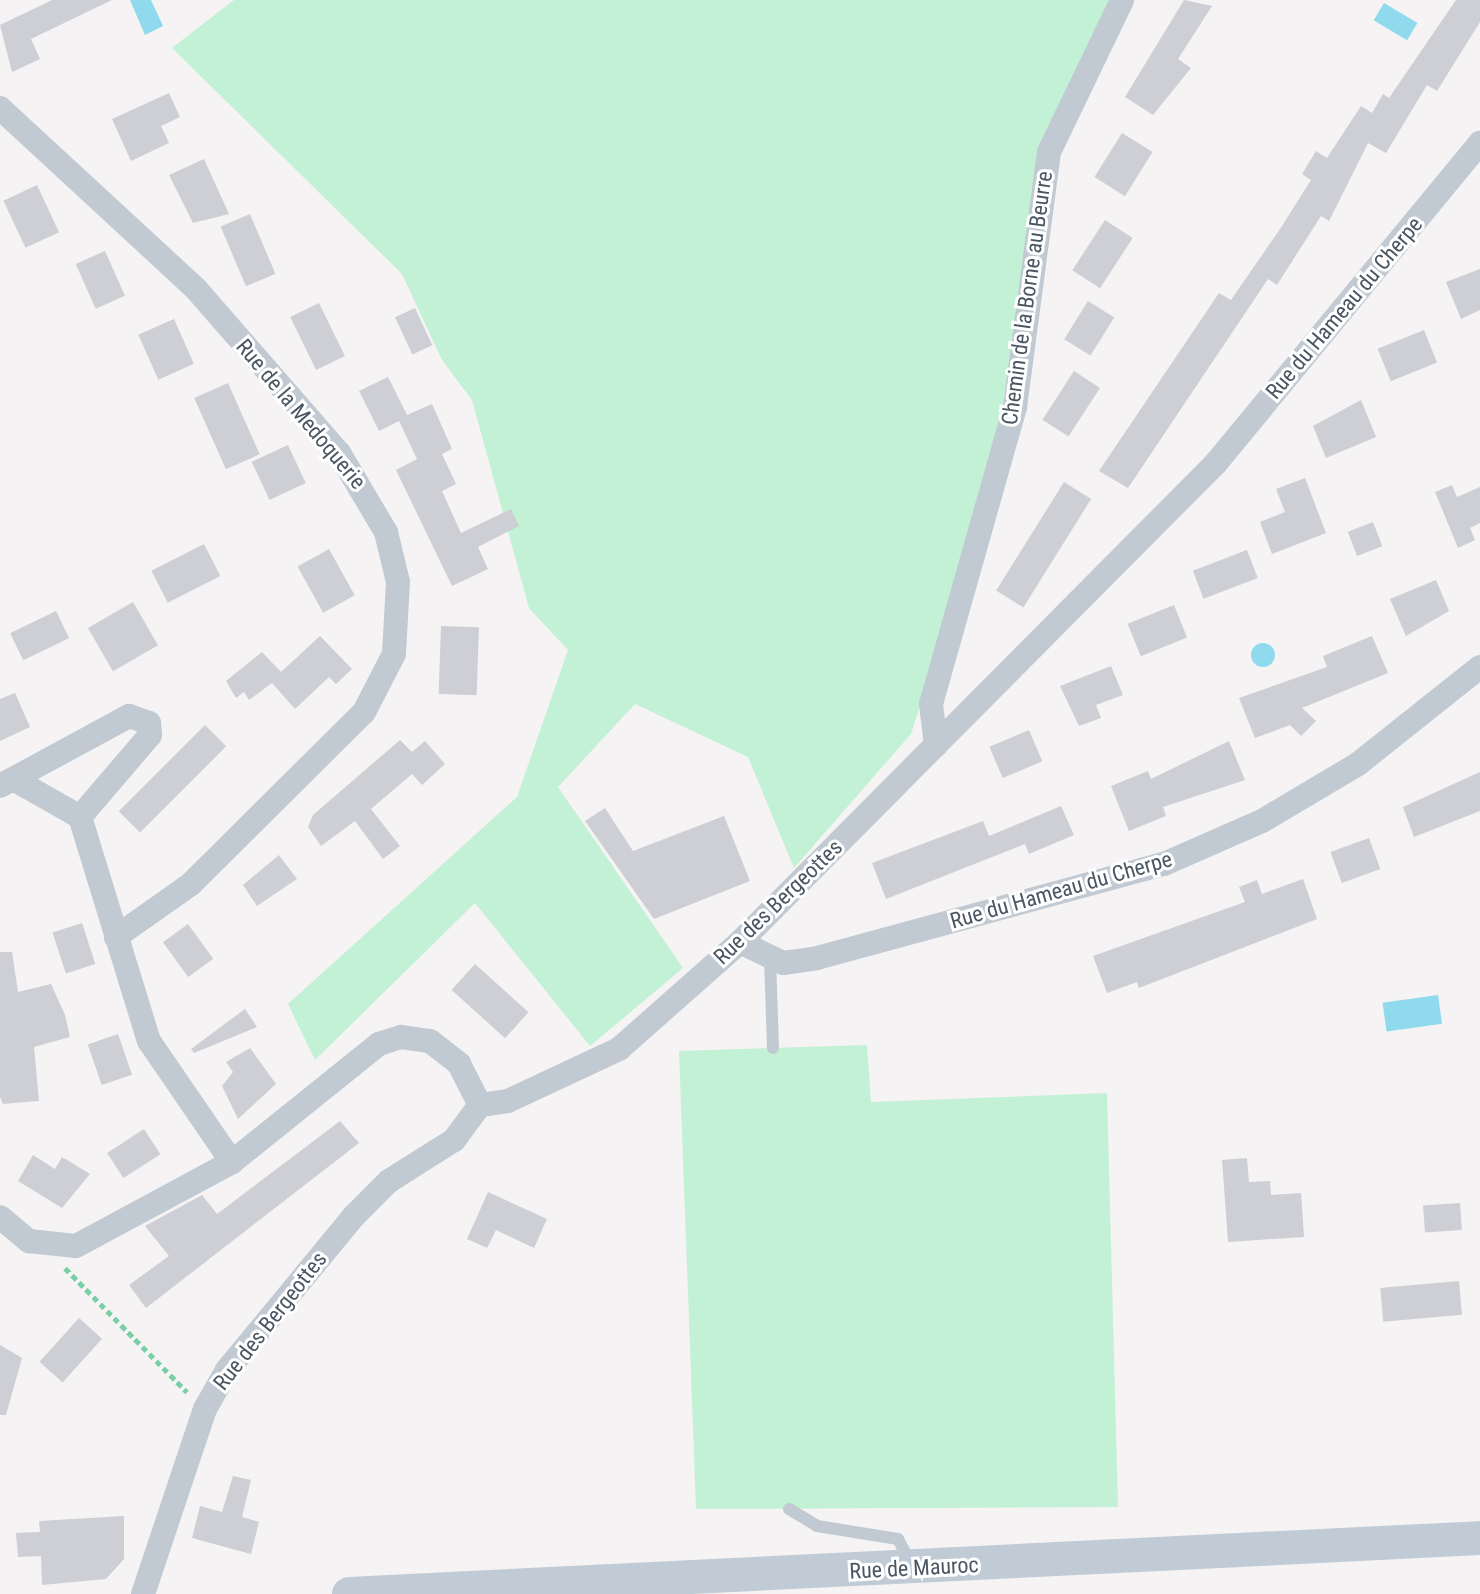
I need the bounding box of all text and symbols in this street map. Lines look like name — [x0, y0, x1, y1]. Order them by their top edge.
street label: Chemin de la Borne au Beurre — [996, 169, 1058, 427]
street label: Rue du Hameau du Cherpe — [1260, 212, 1428, 404]
street label: Rue de la Medoquerie — [231, 334, 371, 494]
street label: Rue des Bergeottes — [708, 834, 848, 970]
street label: Rue du Hameau du Cherpe — [947, 846, 1175, 934]
street label: Rue des Bergeottes — [208, 1247, 332, 1395]
street label: Rue de Mauroc — [849, 1551, 979, 1585]

